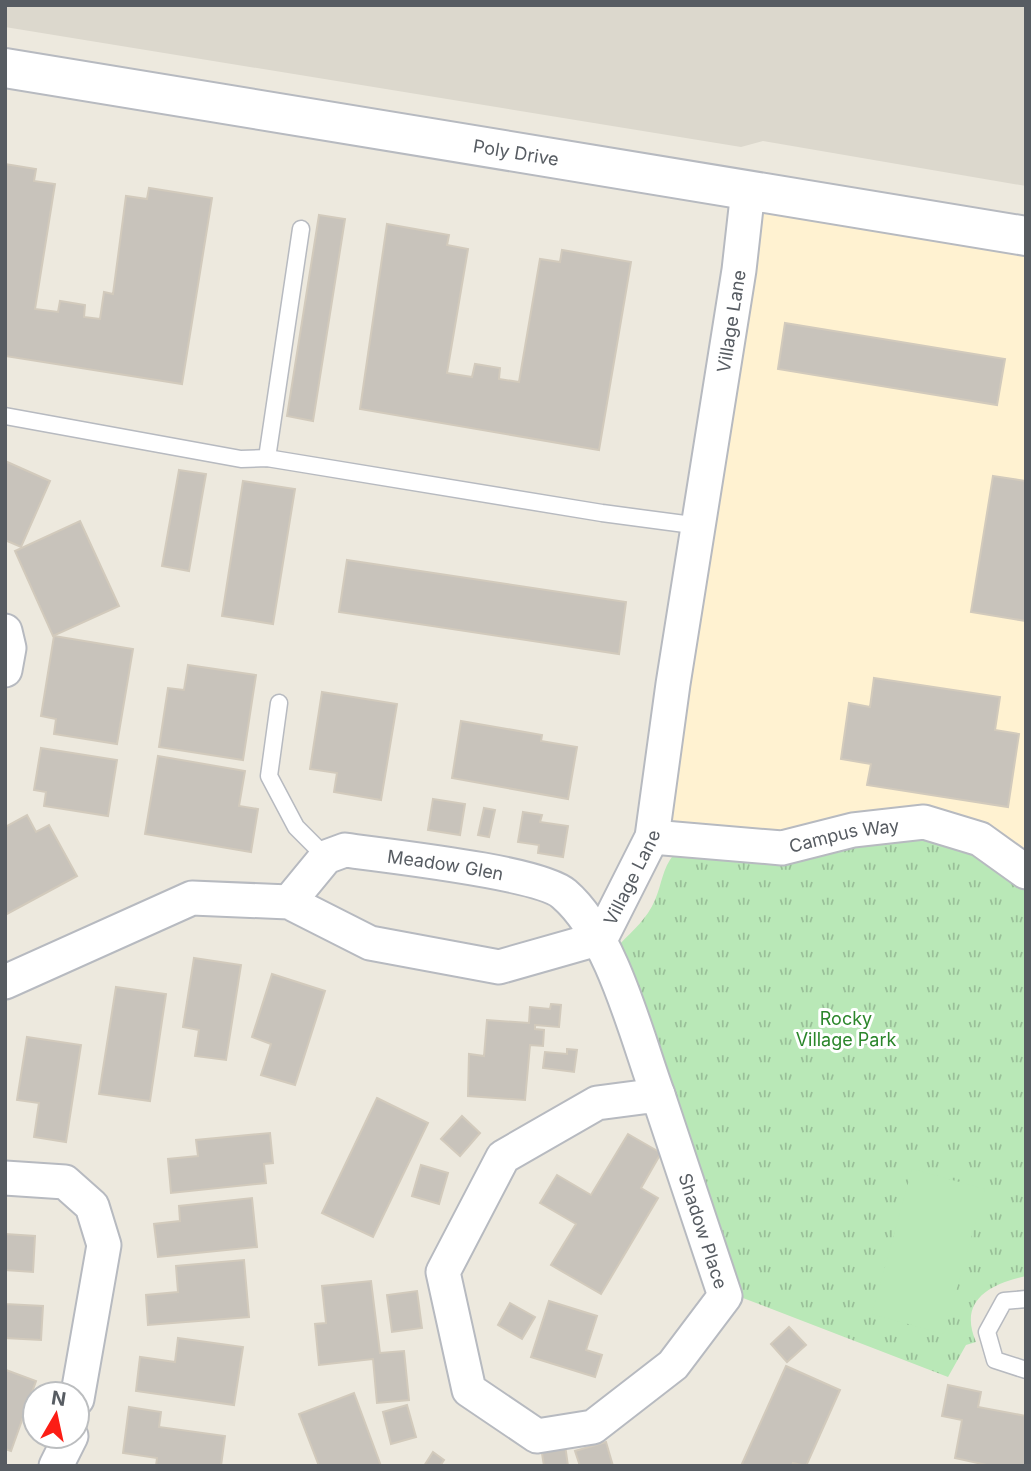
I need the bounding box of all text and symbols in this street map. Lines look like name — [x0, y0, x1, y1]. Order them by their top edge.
street label: Poly Drive — [472, 135, 561, 169]
street label: Village Lane — [712, 268, 749, 374]
street label: Campus Way — [787, 814, 900, 856]
street label: Village Lane — [599, 829, 663, 928]
street label: Meadow Glen — [386, 845, 505, 884]
park label: Rocky Village Park — [796, 1008, 896, 1050]
street label: Shadow Place — [674, 1171, 732, 1291]
north arrow — [21, 1380, 91, 1450]
text: N — [50, 1386, 68, 1411]

